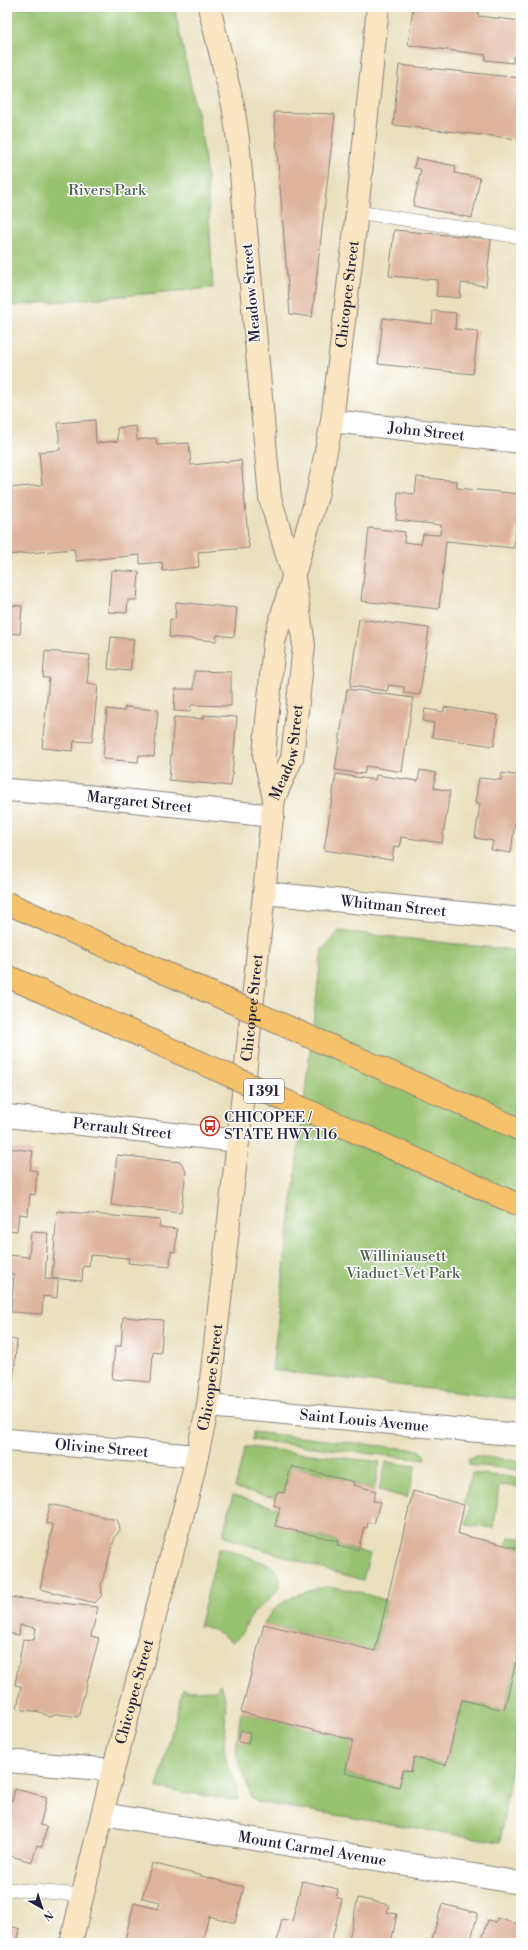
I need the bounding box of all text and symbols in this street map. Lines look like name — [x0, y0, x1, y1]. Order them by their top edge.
park label: Rivers Park — [68, 181, 147, 200]
street label: Chicopee Street — [332, 239, 364, 349]
street label: Meadow Street — [238, 242, 265, 343]
street label: John Street — [386, 418, 466, 446]
street label: Meadow Street — [265, 703, 308, 804]
street label: Margaret Street — [86, 787, 194, 817]
street label: Whitman Street — [338, 892, 448, 921]
street label: Chicopee Street — [237, 952, 268, 1062]
road number: I 391 — [244, 1079, 284, 1103]
place label: CHICOPEE / STATE HWY 116 — [224, 1108, 337, 1144]
street label: Perrault Street — [72, 1114, 174, 1144]
bus stop icon: CHICOPEE / STATE HWY 116 — [199, 1115, 221, 1137]
park label: Williniausett Viaduct-Vet Park — [345, 1247, 461, 1283]
street label: Chicopee Street — [194, 1322, 227, 1433]
street label: Saint Louis Avenue — [299, 1406, 430, 1436]
street label: Olivine Street — [54, 1435, 150, 1462]
street label: Chicopee Street — [111, 1637, 158, 1747]
street label: Mount Carmel Avenue — [237, 1827, 388, 1871]
north arrow — [22, 1888, 62, 1928]
text: N — [40, 1907, 55, 1923]

